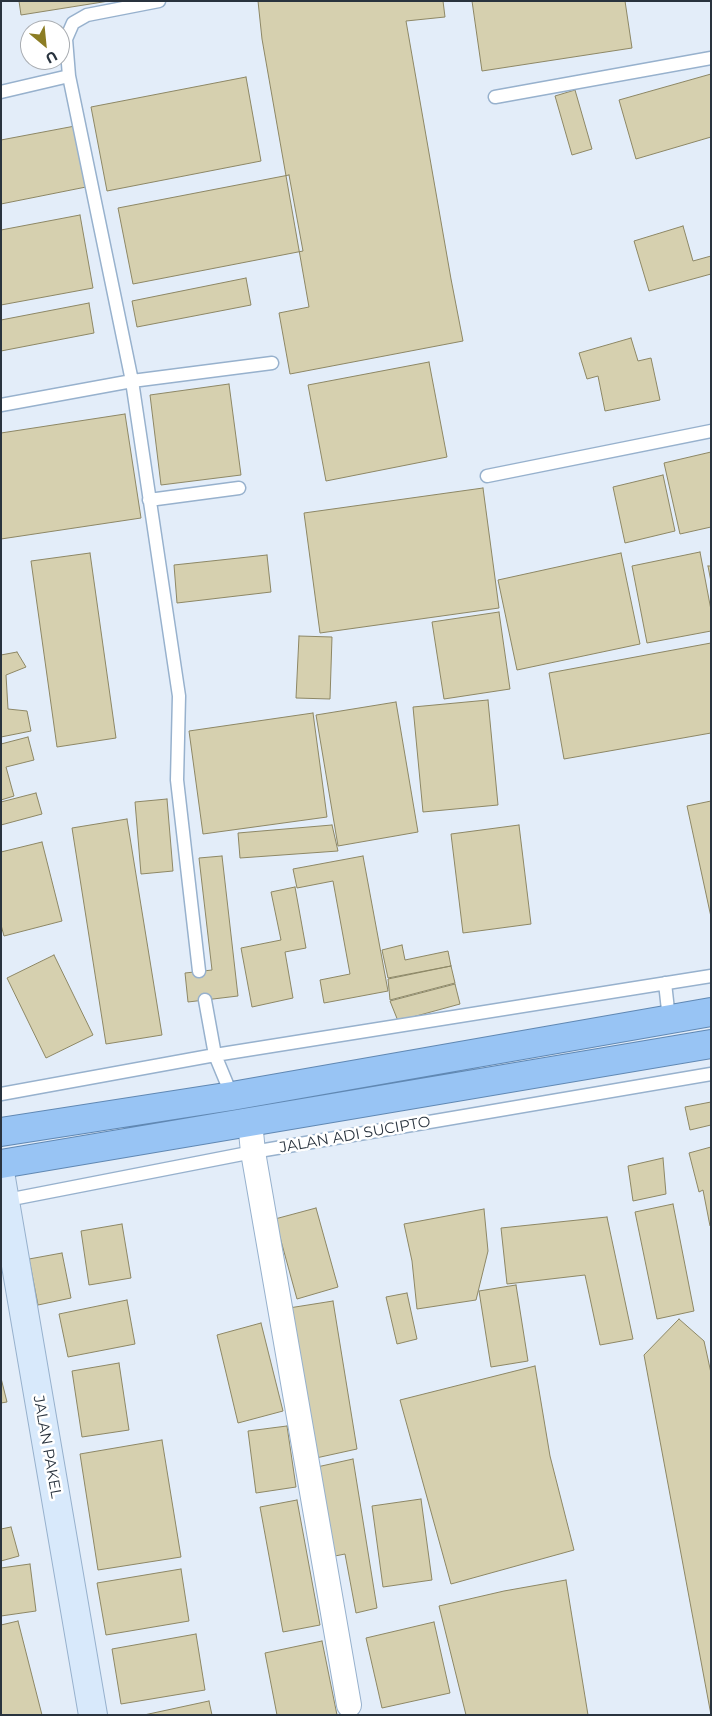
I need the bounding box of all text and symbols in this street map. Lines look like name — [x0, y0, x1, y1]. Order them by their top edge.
north arrow — [20, 20, 70, 70]
text: U — [42, 47, 61, 68]
street label: JALAN ADI SUCIPTO — [278, 1113, 432, 1157]
street label: JALAN PAKEL — [29, 1394, 65, 1500]

